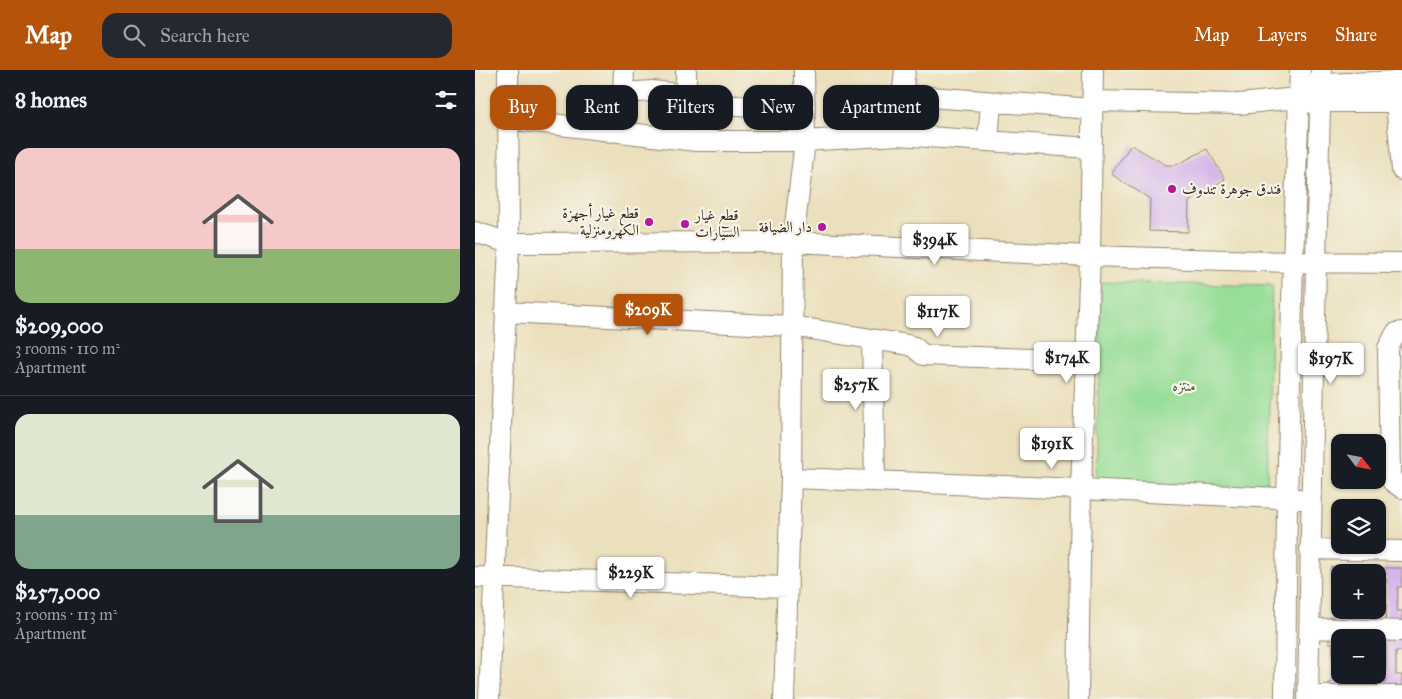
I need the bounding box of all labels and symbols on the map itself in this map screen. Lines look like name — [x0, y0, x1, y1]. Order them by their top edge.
place label: فندق جوهرة تندوف — [1182, 180, 1282, 199]
marker: فندق جوهرة تندوف — [1166, 183, 1178, 195]
place label: قطع غيار أجهزة الكهرومنزلية — [562, 202, 639, 240]
place label: قطع غيار السيارات — [693, 206, 740, 241]
marker: قطع غيار أجهزة الكهرومنزلية — [643, 216, 655, 228]
marker: قطع غيار السيارات — [679, 218, 691, 230]
place label: دار الضيافة — [759, 218, 812, 236]
marker: دار الضيافة — [816, 221, 828, 233]
pin: $394K — [900, 224, 970, 266]
pin: $209K — [613, 294, 683, 336]
pin: $117K — [903, 296, 973, 338]
pin: $174K — [1032, 342, 1102, 384]
pin: $197K — [1296, 342, 1366, 385]
pin: $257K — [821, 368, 891, 411]
park label: منتزه — [1172, 377, 1196, 395]
pin: $191K — [1017, 428, 1087, 470]
north arrow — [1331, 434, 1386, 489]
pin: $229K — [596, 556, 666, 599]

